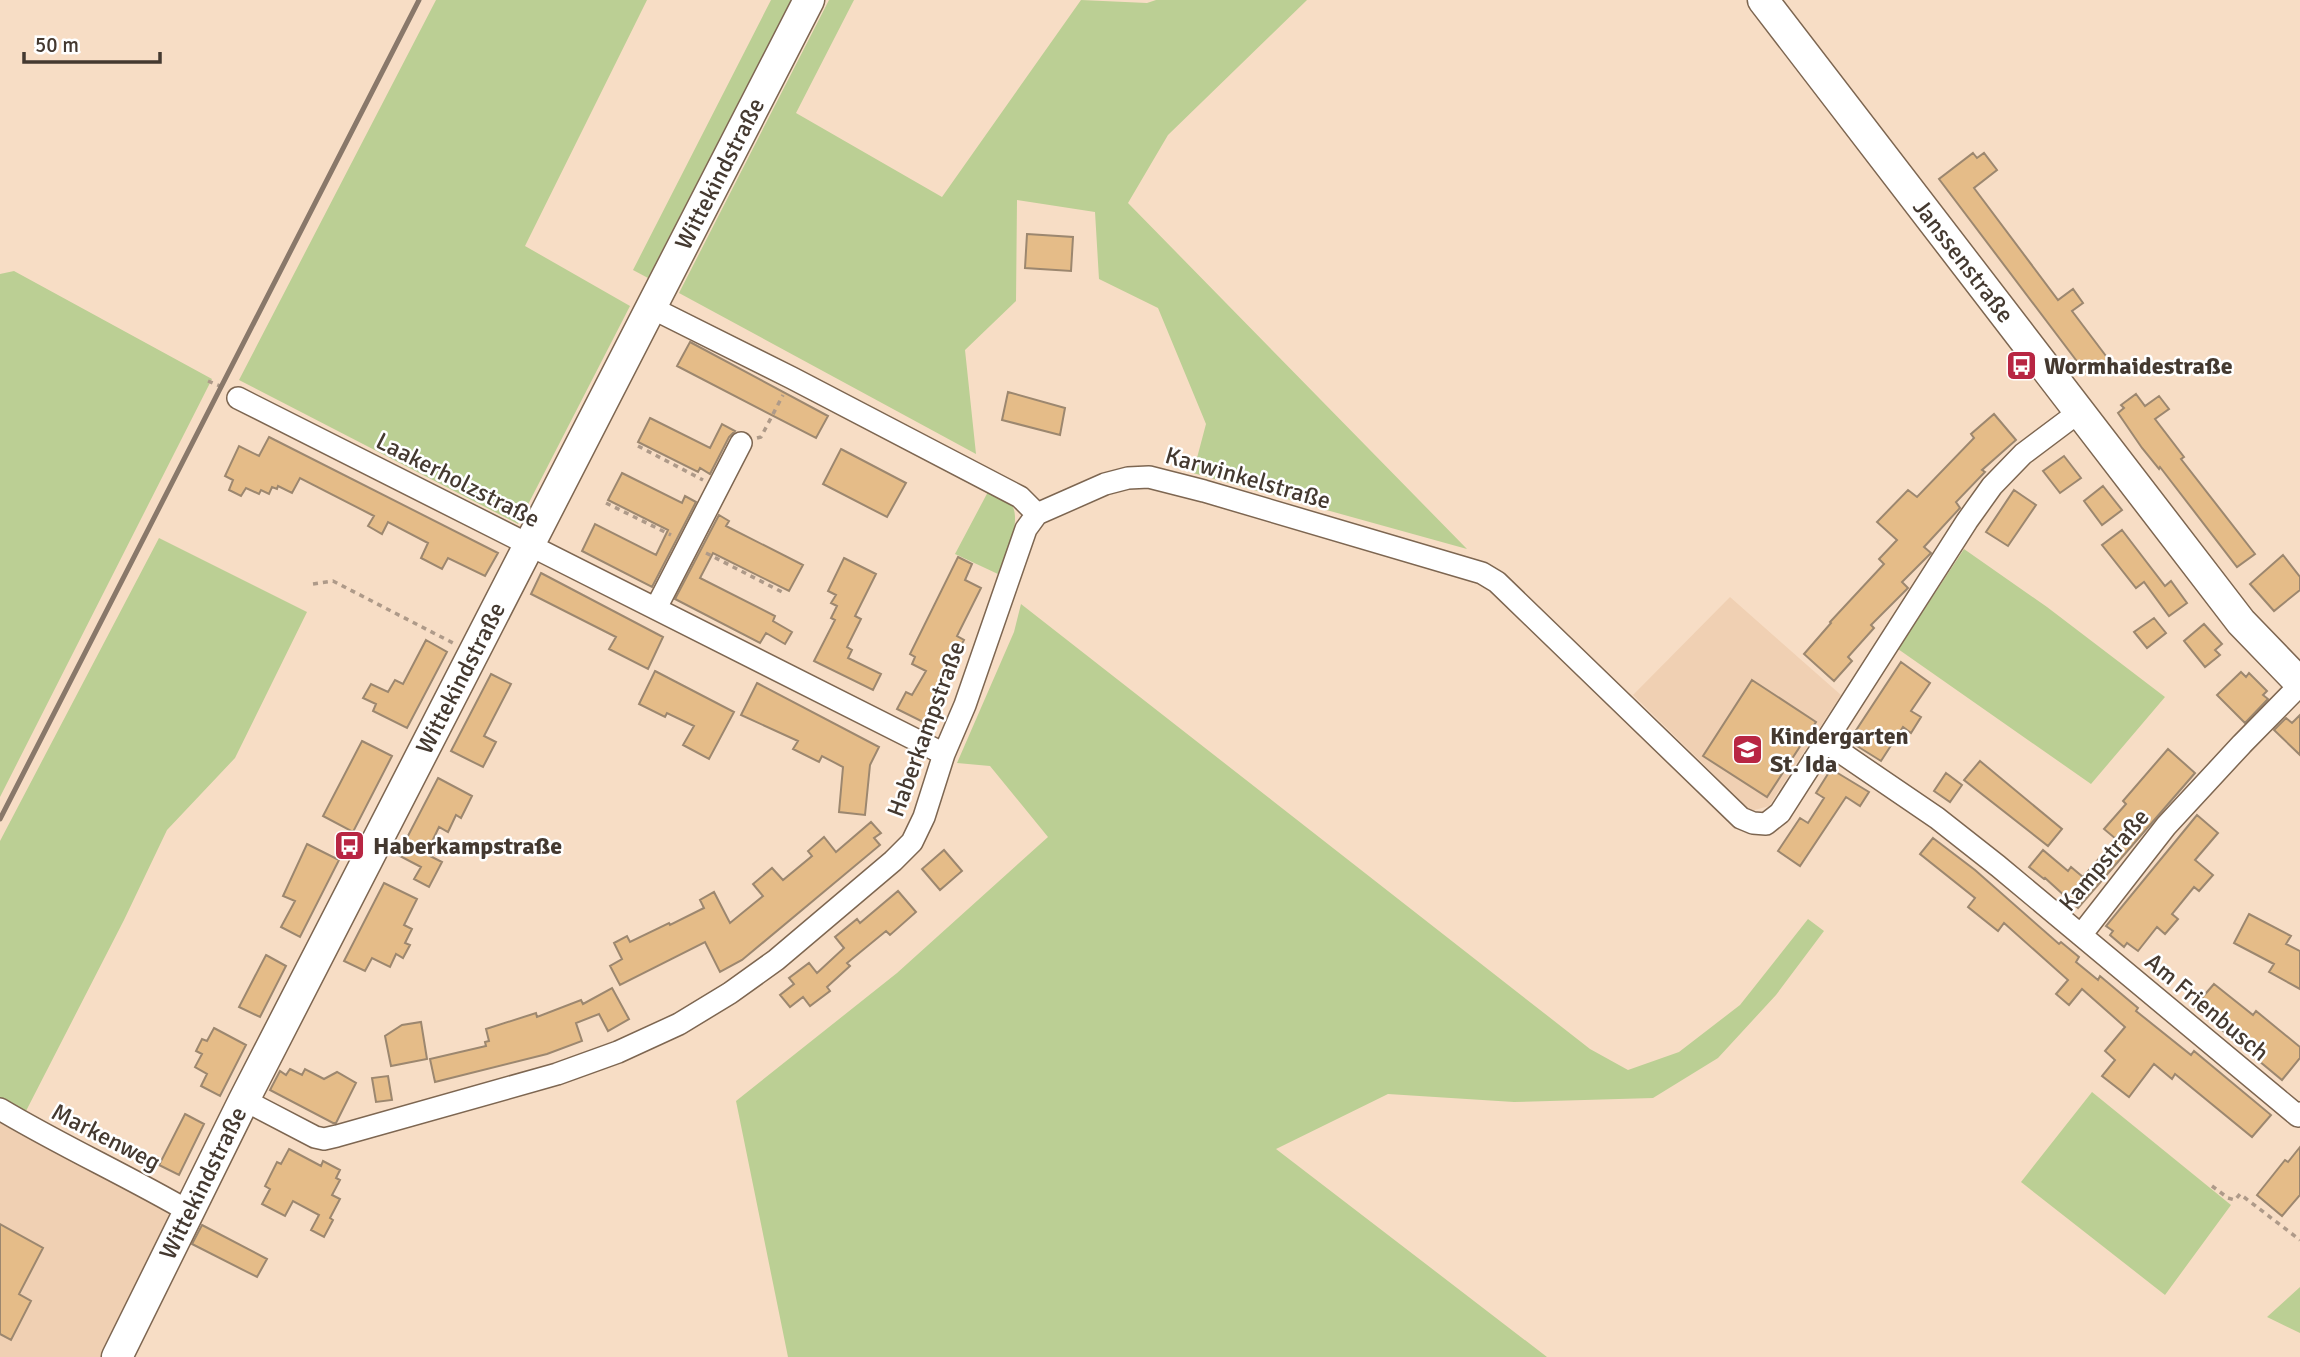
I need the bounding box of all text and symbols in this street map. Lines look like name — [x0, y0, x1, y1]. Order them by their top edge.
scale bar — [24, 21, 161, 65]
text: 50 m — [35, 32, 79, 58]
street label: Wittekindstraße — [668, 93, 771, 255]
street label: Janssenstraße — [1906, 193, 2021, 329]
bus stop icon: Wormhaidestraße — [2004, 349, 2038, 383]
place label: Wormhaidestraße — [2044, 351, 2233, 381]
street label: Laakerholzstraße — [371, 426, 545, 534]
street label: Karwinkelstraße — [1162, 440, 1334, 516]
street label: Wittekindstraße — [409, 597, 512, 759]
street label: Haberkampstraße — [880, 637, 972, 821]
place label: Kindergarten St. Ida — [1770, 721, 1909, 779]
school or university icon: Kindergarten St. Ida — [1730, 733, 1764, 767]
street label: Kampstraße — [2052, 802, 2156, 918]
bus stop icon: Haberkampstraße — [333, 829, 367, 863]
place label: Haberkampstraße — [373, 831, 562, 861]
street label: Am Frienbusch — [2139, 946, 2275, 1068]
street label: Markenweg — [46, 1097, 166, 1177]
street label: Wittekindstraße — [153, 1102, 253, 1264]

